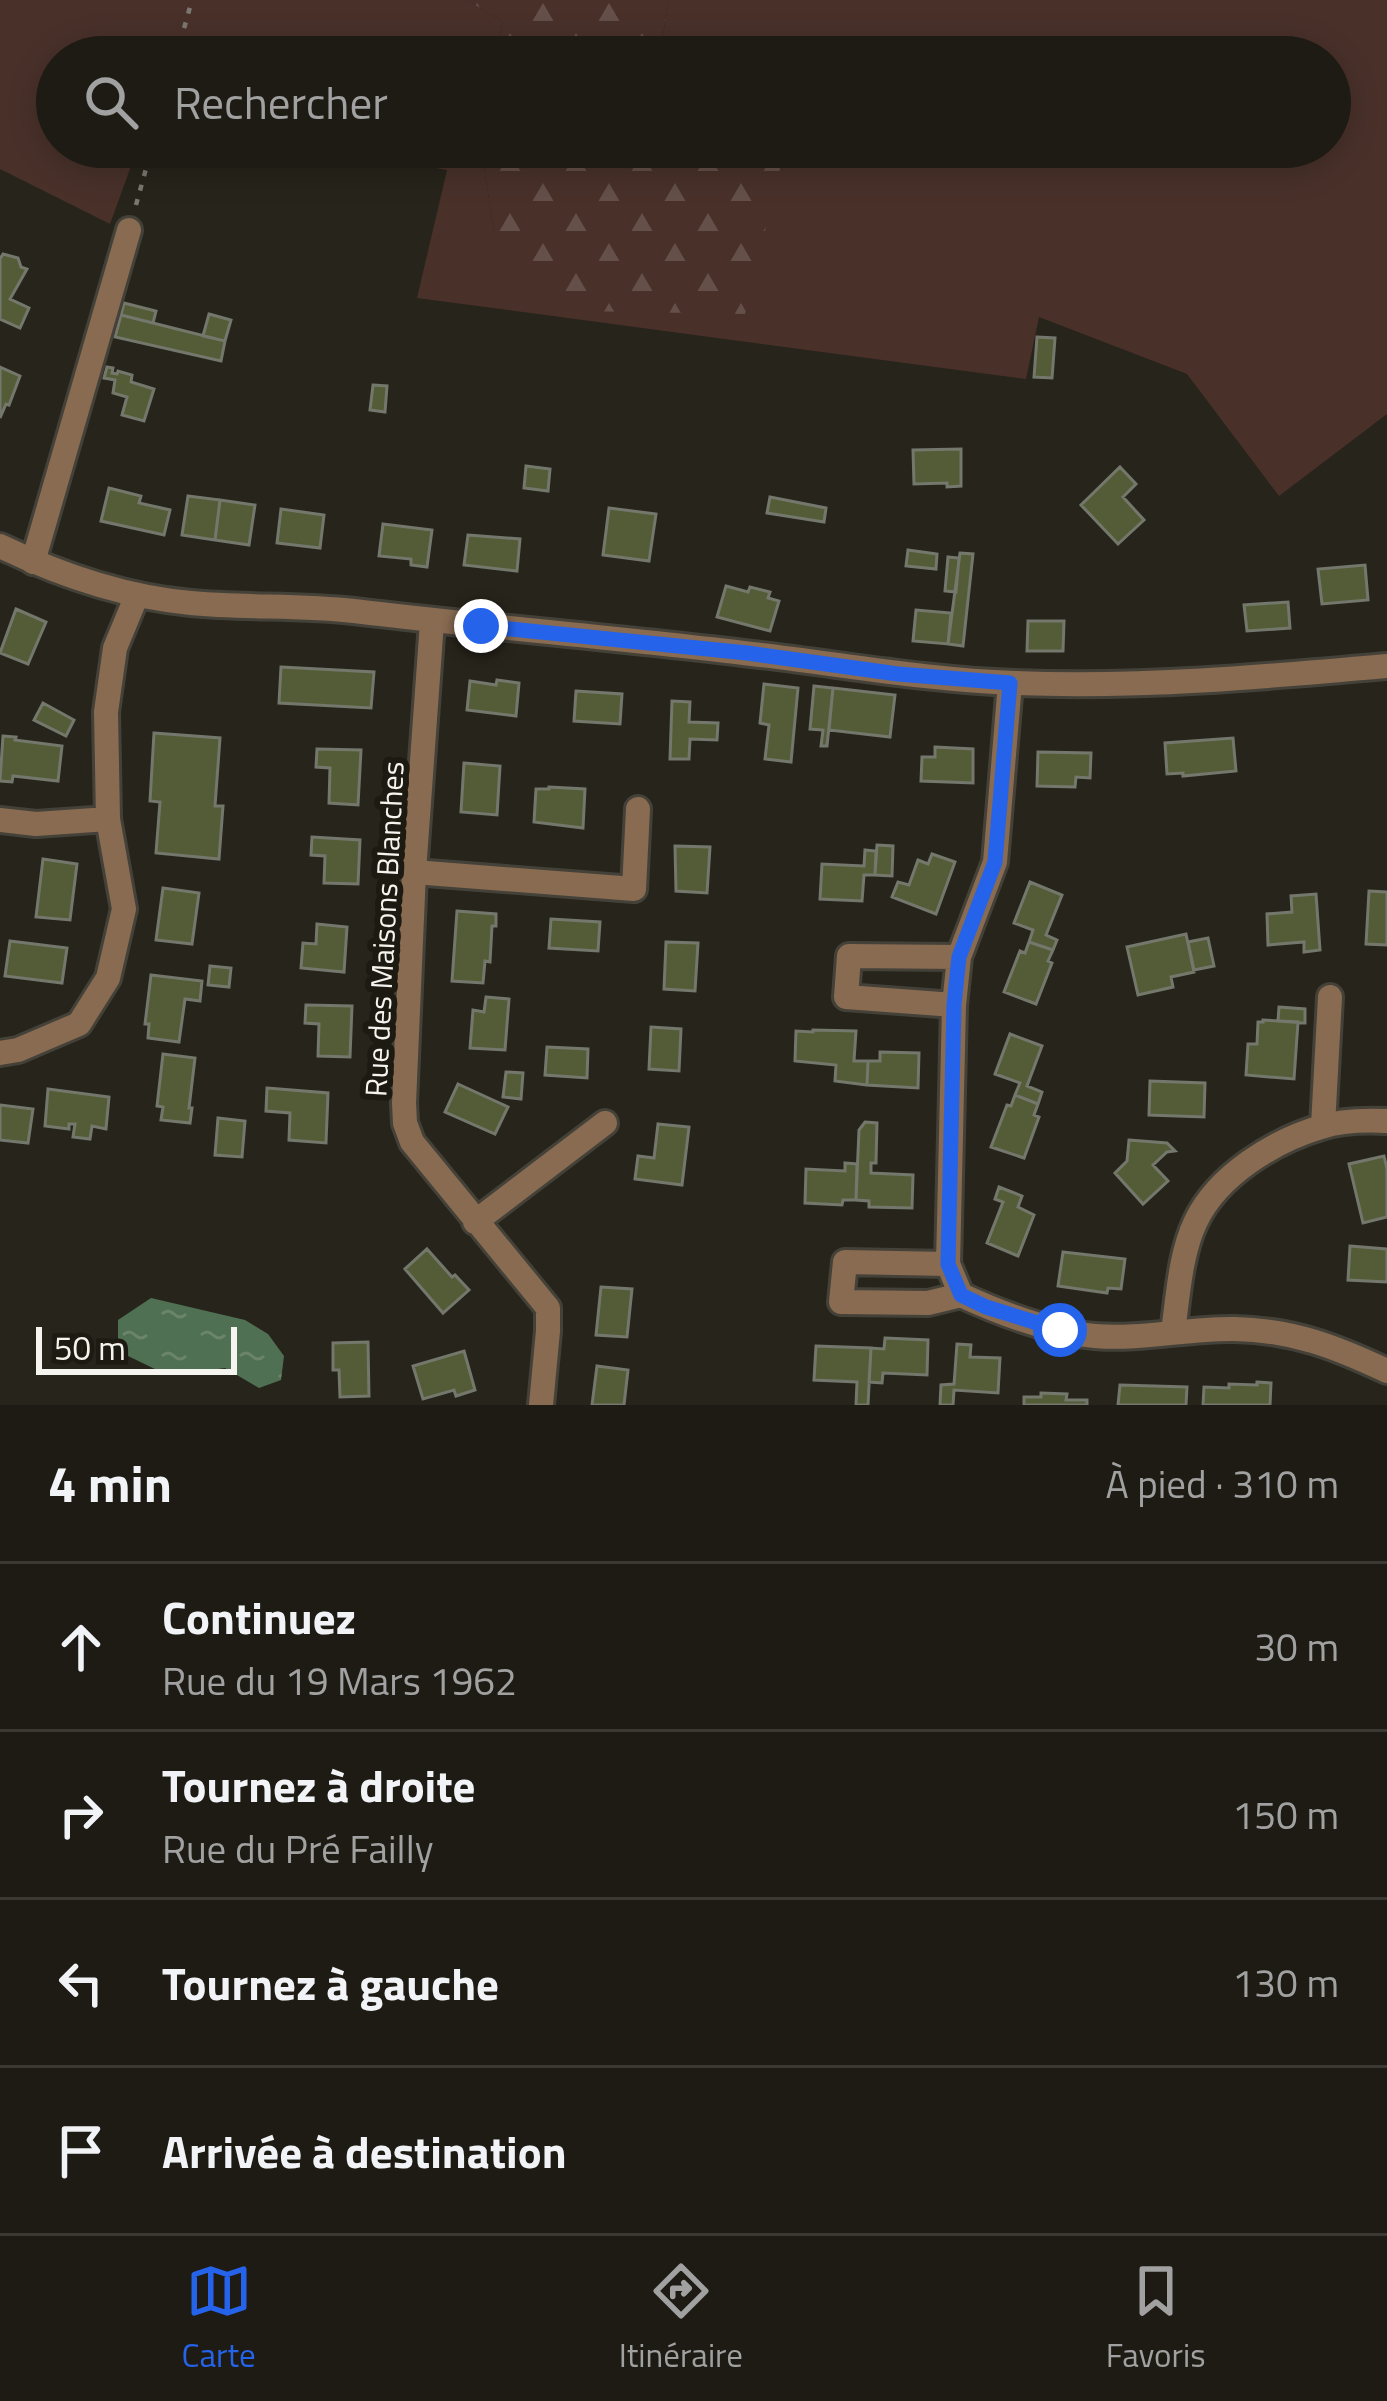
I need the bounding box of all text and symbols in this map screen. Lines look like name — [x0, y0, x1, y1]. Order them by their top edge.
search box — [36, 36, 1351, 168]
text: Rechercher — [174, 68, 388, 136]
icon: search — [78, 69, 144, 135]
route end — [454, 599, 508, 653]
street label: Rue des Maisons Blanches — [352, 760, 416, 1098]
route start — [1033, 1303, 1087, 1357]
scale bar — [36, 1321, 237, 1374]
text: 50 m — [54, 1323, 126, 1373]
text: 4 min — [48, 1444, 172, 1522]
text: À pied · 310 m — [1105, 1454, 1339, 1513]
text: Continuez — [162, 1583, 356, 1651]
icon: ahead — [48, 1614, 114, 1680]
text: 30 m — [1254, 1617, 1339, 1676]
text: Rue du 19 Mars 1962 — [162, 1651, 517, 1710]
text: Tournez à droite — [162, 1751, 476, 1819]
icon: right — [48, 1782, 114, 1848]
text: 150 m — [1232, 1785, 1339, 1844]
text: Rue du Pré Failly — [162, 1819, 433, 1878]
text: Tournez à gauche — [162, 1949, 499, 2017]
icon: left — [48, 1950, 114, 2016]
text: 130 m — [1232, 1953, 1339, 2012]
text: Arrivée à destination — [162, 2117, 567, 2185]
icon: arrive — [48, 2118, 114, 2184]
tab: Carte — [181, 2258, 256, 2380]
tab: Itinéraire — [619, 2258, 743, 2380]
tab: Favoris — [1106, 2258, 1206, 2380]

